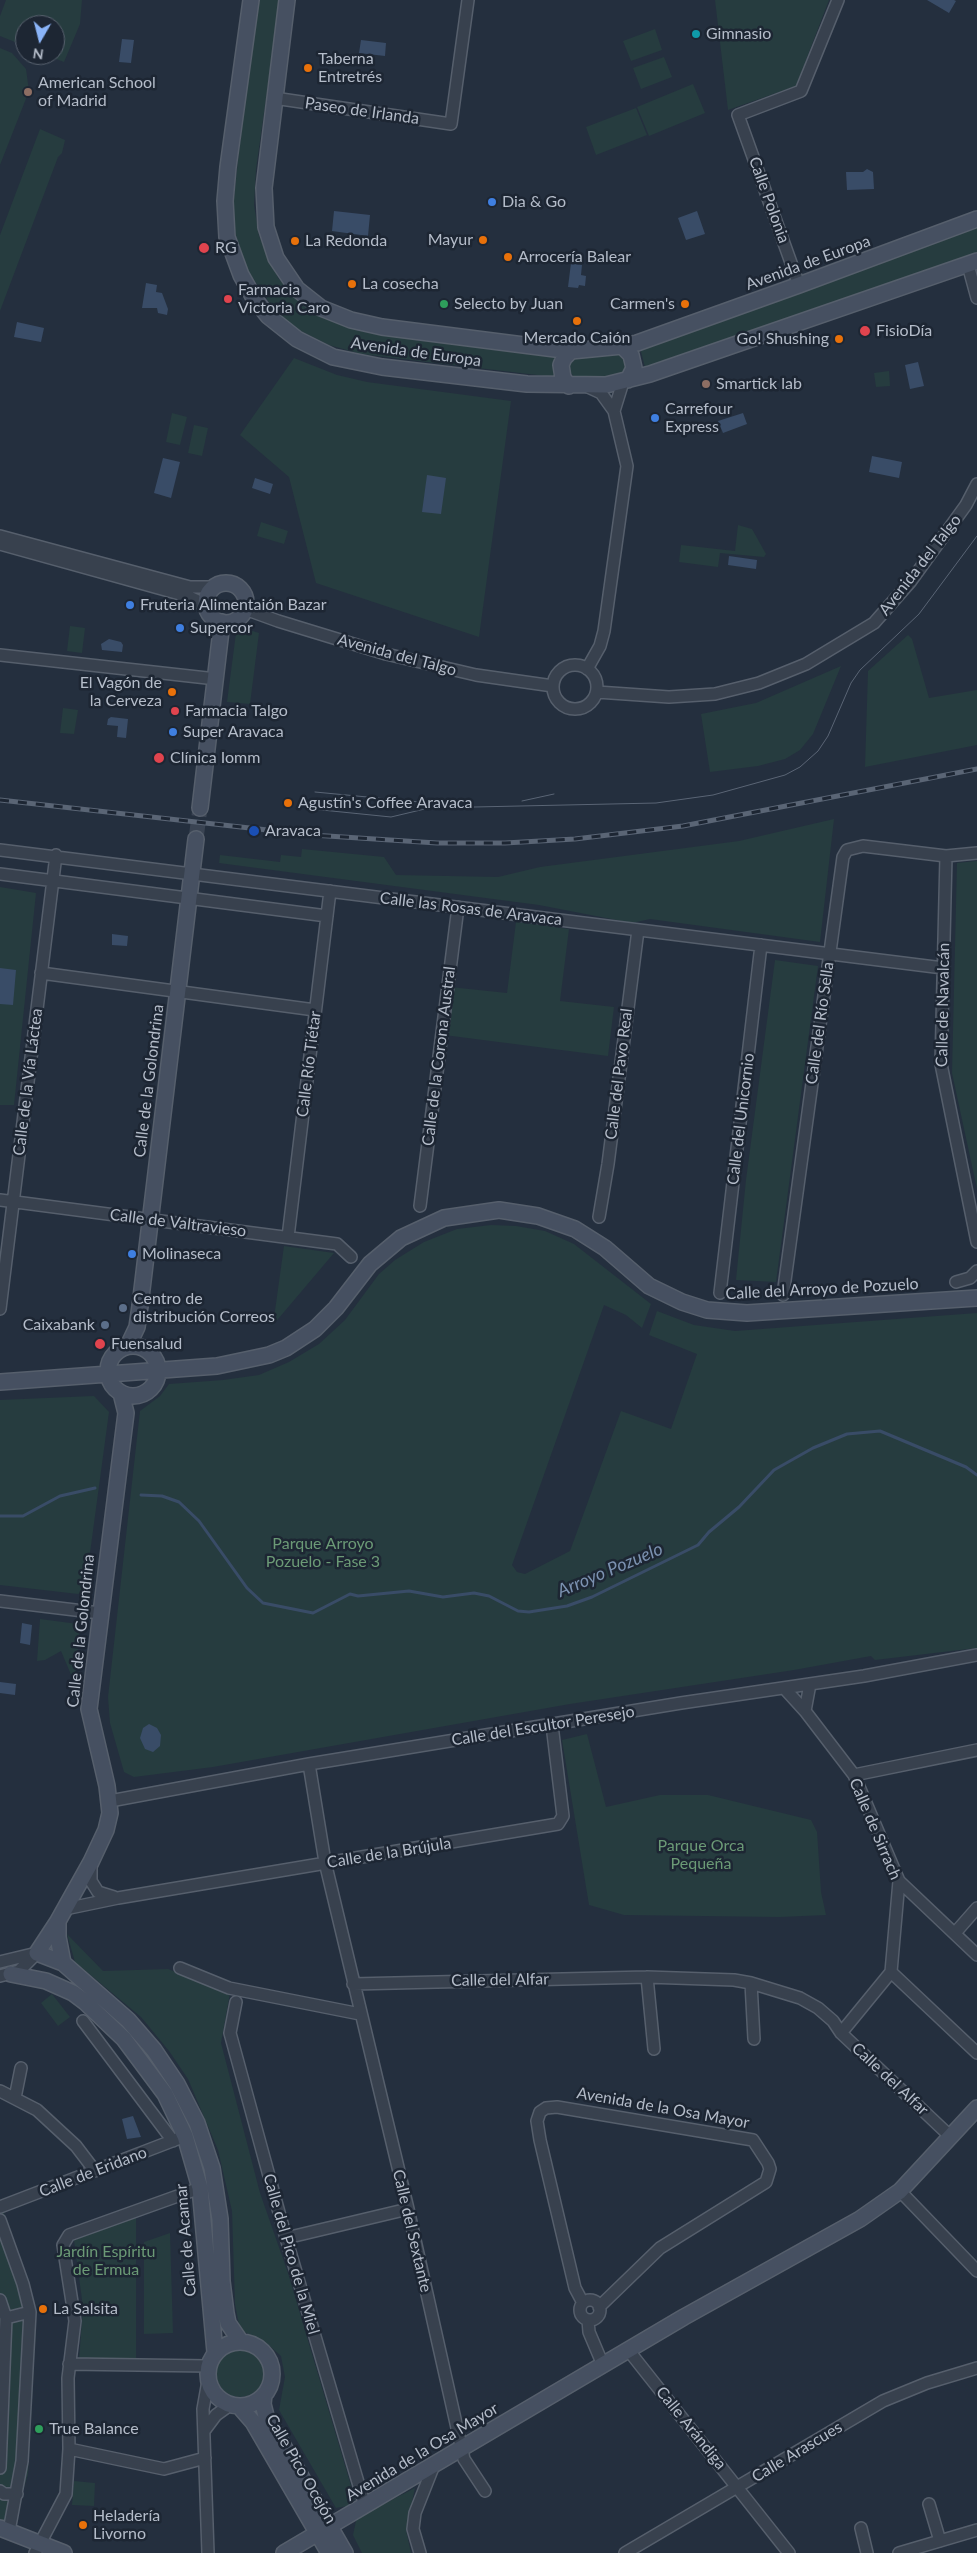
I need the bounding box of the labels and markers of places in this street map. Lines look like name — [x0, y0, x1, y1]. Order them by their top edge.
place label: Gimnasio — [706, 24, 771, 44]
marker: Gimnasio — [690, 28, 702, 40]
place label: Taberna Entretrés — [318, 49, 382, 87]
marker: Taberna Entretrés — [302, 62, 314, 74]
place label: American School of Madrid — [38, 73, 156, 111]
marker: American School of Madrid — [22, 86, 34, 98]
place label: Dia & Go — [502, 192, 566, 212]
marker: Dia & Go — [486, 196, 498, 208]
place label: Mayur — [428, 230, 473, 250]
place label: La Redonda — [305, 231, 387, 251]
marker: Mayur — [477, 234, 489, 246]
marker: La Redonda — [289, 235, 301, 247]
place label: RG — [215, 238, 237, 258]
marker: RG — [197, 241, 211, 255]
place label: Arrocería Balear — [518, 247, 631, 267]
marker: Arrocería Balear — [502, 251, 514, 263]
place label: La cosecha — [362, 274, 439, 294]
marker: La cosecha — [346, 278, 358, 290]
place label: Farmacia Victoria Caro — [238, 280, 330, 318]
marker: Farmacia Victoria Caro — [222, 293, 234, 305]
place label: Selecto by Juan — [454, 294, 563, 314]
place label: Carmen's — [610, 294, 675, 314]
marker: Selecto by Juan — [438, 298, 450, 310]
marker: Carmen's — [679, 298, 691, 310]
marker: Mercado Caión — [571, 315, 583, 327]
place label: FisioDía — [876, 321, 932, 341]
marker: FisioDía — [858, 324, 872, 338]
place label: Mercado Caión — [524, 328, 630, 348]
place label: Go! Shushing — [737, 329, 829, 349]
marker: Go! Shushing — [833, 333, 845, 345]
place label: Smartick lab — [716, 374, 802, 394]
marker: Smartick lab — [700, 378, 712, 390]
place label: Carrefour Express — [665, 399, 732, 437]
marker: Carrefour Express — [649, 412, 661, 424]
place label: Fruteria Alimentaión Bazar — [140, 595, 327, 615]
marker: Fruteria Alimentaión Bazar — [124, 599, 136, 611]
place label: Supercor — [190, 618, 253, 638]
marker: Supercor — [174, 622, 186, 634]
place label: El Vagón de la Cerveza — [80, 673, 162, 711]
marker: El Vagón de la Cerveza — [166, 686, 178, 698]
place label: Farmacia Talgo — [185, 701, 288, 721]
marker: Farmacia Talgo — [169, 705, 181, 717]
place label: Super Aravaca — [183, 722, 284, 742]
marker: Super Aravaca — [167, 726, 179, 738]
place label: Clínica Iomm — [170, 748, 260, 768]
marker: Clínica Iomm — [152, 751, 166, 765]
place label: Agustín's Coffee Aravaca — [298, 793, 472, 813]
marker: Agustín's Coffee Aravaca — [282, 797, 294, 809]
place label: Aravaca — [265, 821, 321, 841]
marker: Aravaca — [247, 824, 261, 838]
place label: Molinaseca — [142, 1244, 221, 1264]
marker: Molinaseca — [126, 1248, 138, 1260]
place label: Centro de distribución Correos — [133, 1289, 275, 1327]
marker: Centro de distribución Correos — [117, 1302, 129, 1314]
place label: Caixabank — [23, 1315, 95, 1335]
marker: Caixabank — [99, 1319, 111, 1331]
place label: Fuensalud — [111, 1334, 182, 1354]
marker: Fuensalud — [93, 1337, 107, 1351]
place label: La Salsita — [53, 2299, 118, 2319]
marker: La Salsita — [37, 2303, 49, 2315]
place label: True Balance — [49, 2419, 139, 2439]
marker: True Balance — [33, 2423, 45, 2435]
place label: Heladería Livorno — [93, 2506, 160, 2544]
marker: Heladería Livorno — [77, 2519, 89, 2531]

